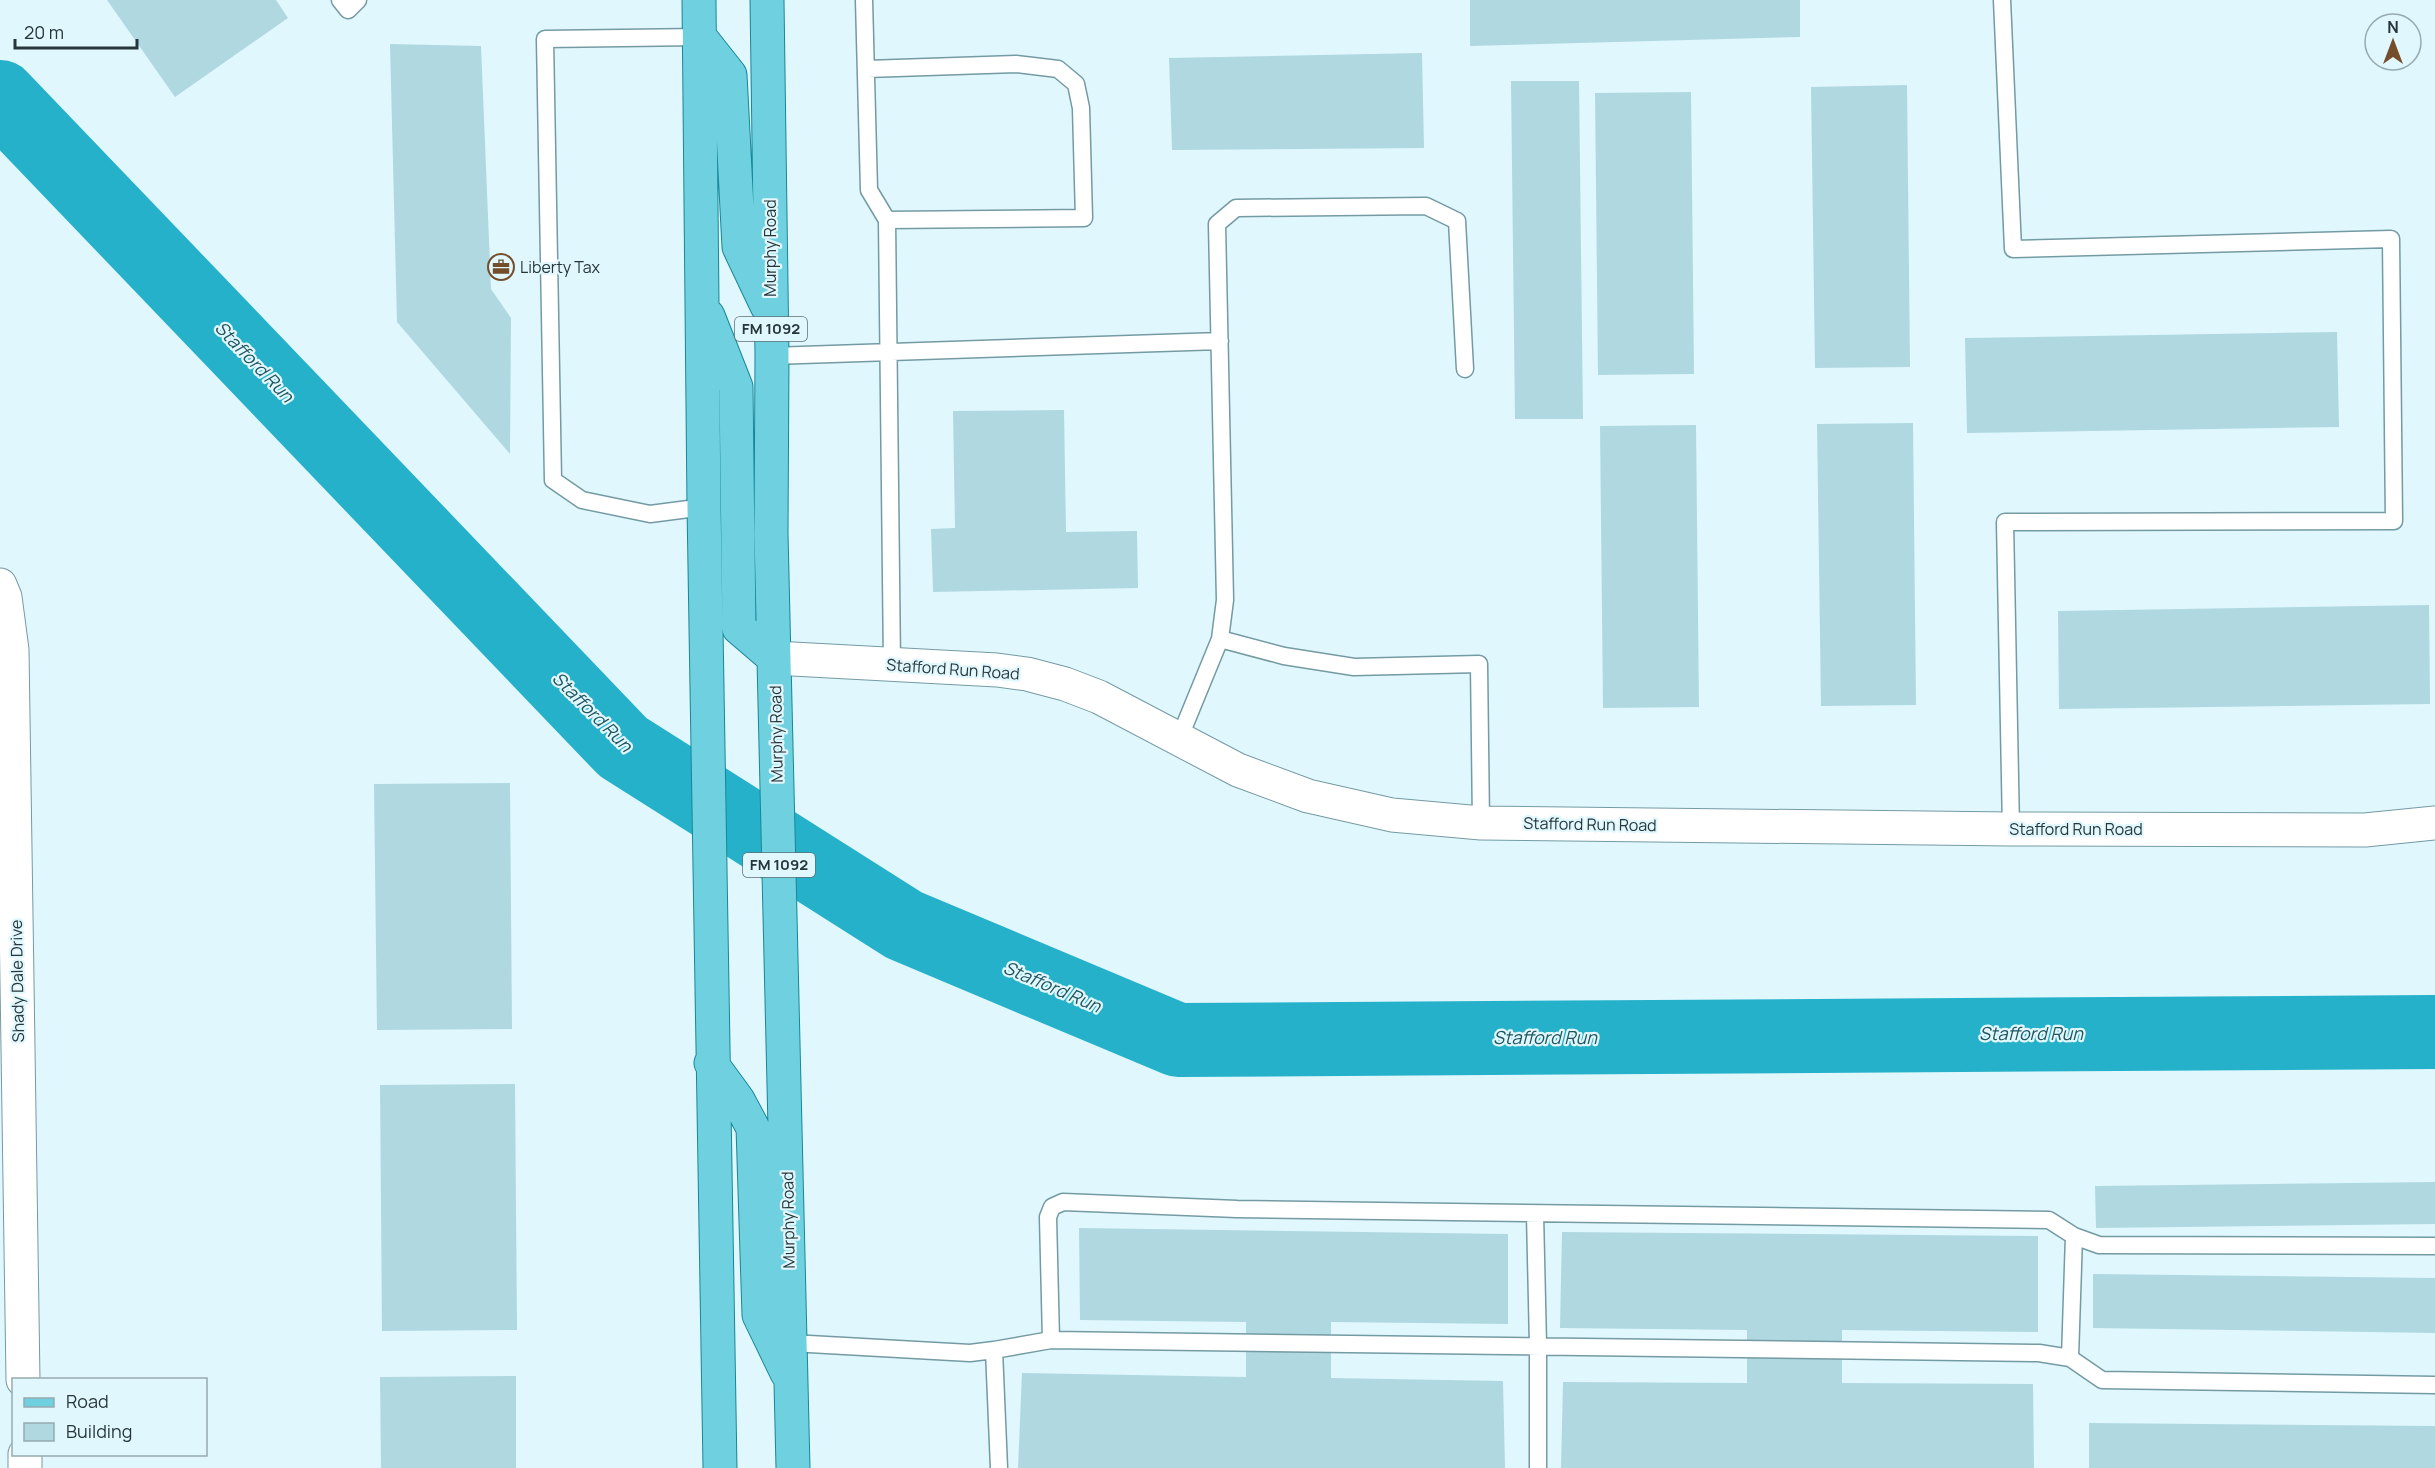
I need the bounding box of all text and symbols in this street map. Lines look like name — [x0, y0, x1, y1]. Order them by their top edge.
scale bar — [15, 12, 136, 50]
north arrow — [2363, 12, 2423, 72]
text: N — [2387, 16, 2399, 38]
text: 20 m — [24, 20, 64, 44]
street label: Murphy Road — [759, 199, 781, 297]
office icon: Liberty Tax — [486, 252, 516, 282]
place label: Liberty Tax — [520, 256, 601, 278]
water label: Stafford Run — [210, 316, 300, 408]
road number: FM 1092 — [735, 317, 807, 341]
street label: Stafford Run Road — [886, 653, 1020, 685]
water label: Stafford Run — [548, 666, 639, 757]
street label: Murphy Road — [764, 685, 788, 783]
street label: Stafford Run Road — [1523, 812, 1657, 836]
street label: Stafford Run Road — [2009, 818, 2143, 840]
road number: FM 1092 — [743, 853, 815, 877]
street label: Shady Dale Drive — [5, 919, 29, 1043]
water label: Stafford Run — [1000, 955, 1106, 1018]
water label: Stafford Run — [1979, 1021, 2084, 1045]
water label: Stafford Run — [1493, 1025, 1598, 1049]
street label: Murphy Road — [776, 1171, 800, 1269]
legend — [12, 1378, 207, 1456]
text: Road — [66, 1389, 109, 1413]
text: Building — [66, 1419, 132, 1443]

